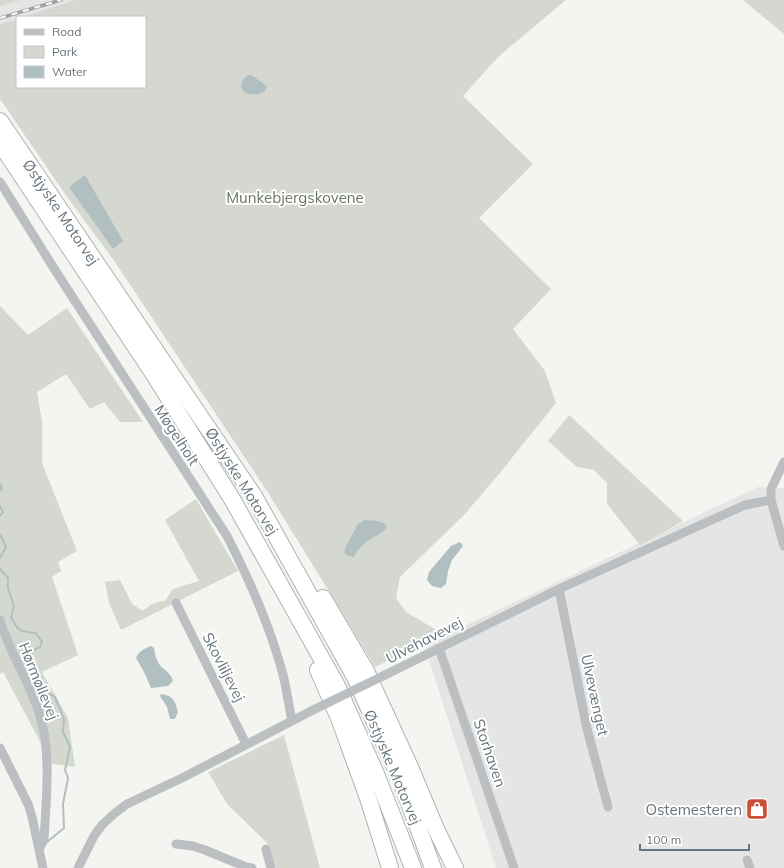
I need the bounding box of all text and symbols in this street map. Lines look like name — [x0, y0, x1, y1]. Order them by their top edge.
legend — [16, 16, 146, 88]
text: Road — [52, 24, 81, 39]
text: Park — [52, 44, 78, 59]
text: Water — [52, 64, 88, 79]
street label: Østjyske Motorvej — [19, 156, 103, 268]
park label: Munkebjergskovene — [226, 188, 364, 207]
street label: Møgelholt — [150, 401, 204, 469]
street label: Østjyske Motorvej — [201, 424, 283, 538]
street label: Ulvehavevej — [382, 613, 466, 667]
street label: Skovliljevej — [198, 629, 250, 705]
street label: Hørmøllevej — [15, 639, 63, 723]
street label: Ulvevænget — [577, 653, 613, 737]
street label: Østjyske Motorvej — [360, 707, 426, 827]
street label: Storhaven — [469, 716, 511, 790]
shop icon: Ostemesteren — [744, 796, 770, 822]
place label: Ostemesteren — [645, 800, 742, 819]
scale bar — [640, 826, 749, 852]
text: 100 m — [646, 832, 681, 847]

